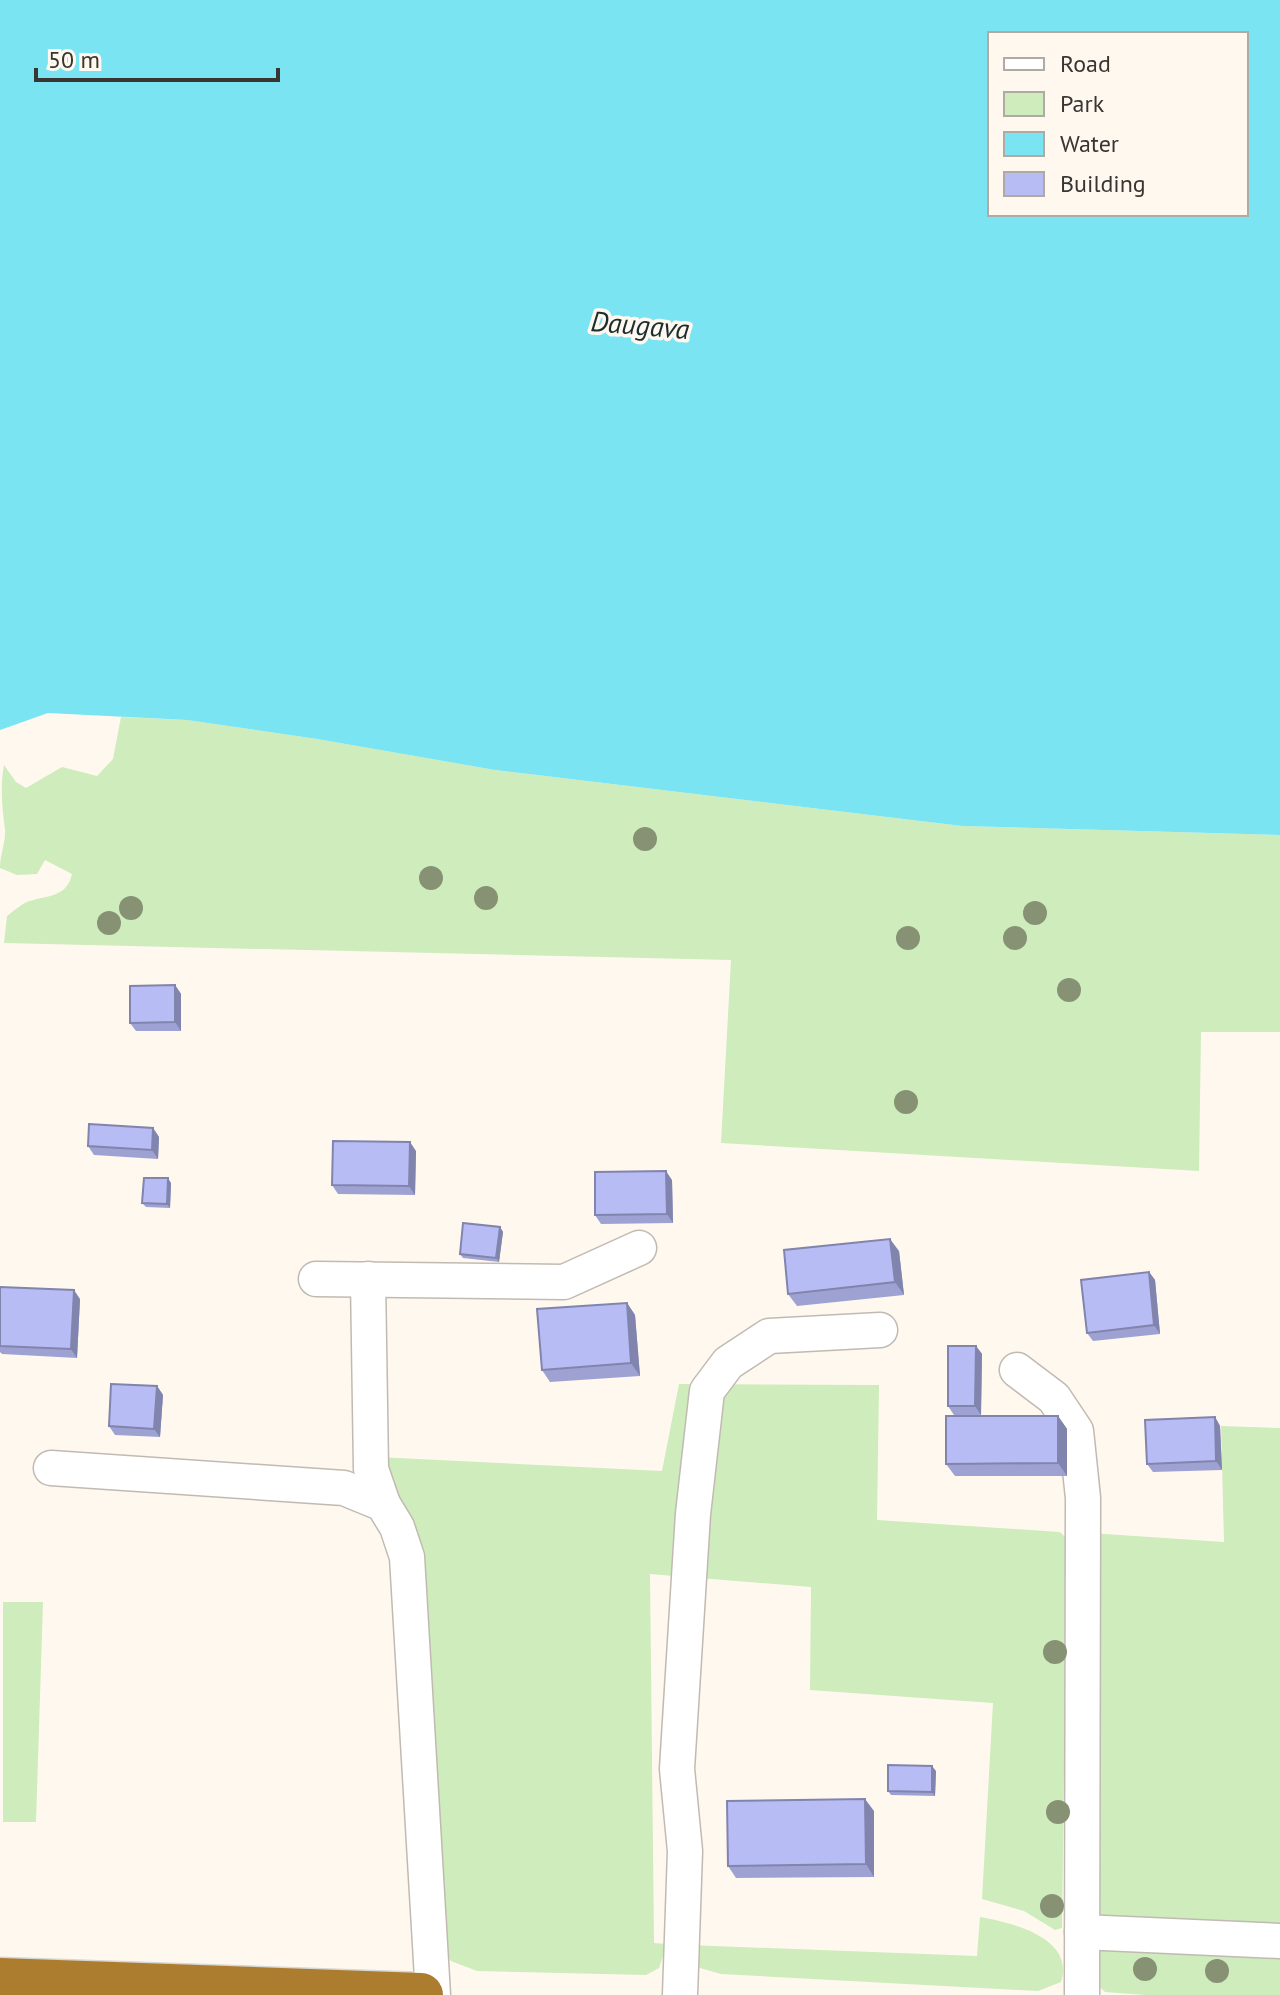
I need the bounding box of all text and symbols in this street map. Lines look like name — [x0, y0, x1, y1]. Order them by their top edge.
scale bar — [36, 32, 278, 82]
legend — [988, 32, 1248, 216]
text: 50 m — [48, 44, 100, 75]
text: Road — [1060, 48, 1111, 79]
text: Park — [1060, 88, 1105, 119]
text: Water — [1060, 128, 1119, 159]
text: Building — [1060, 168, 1146, 199]
water label: Daugava — [589, 302, 691, 347]

